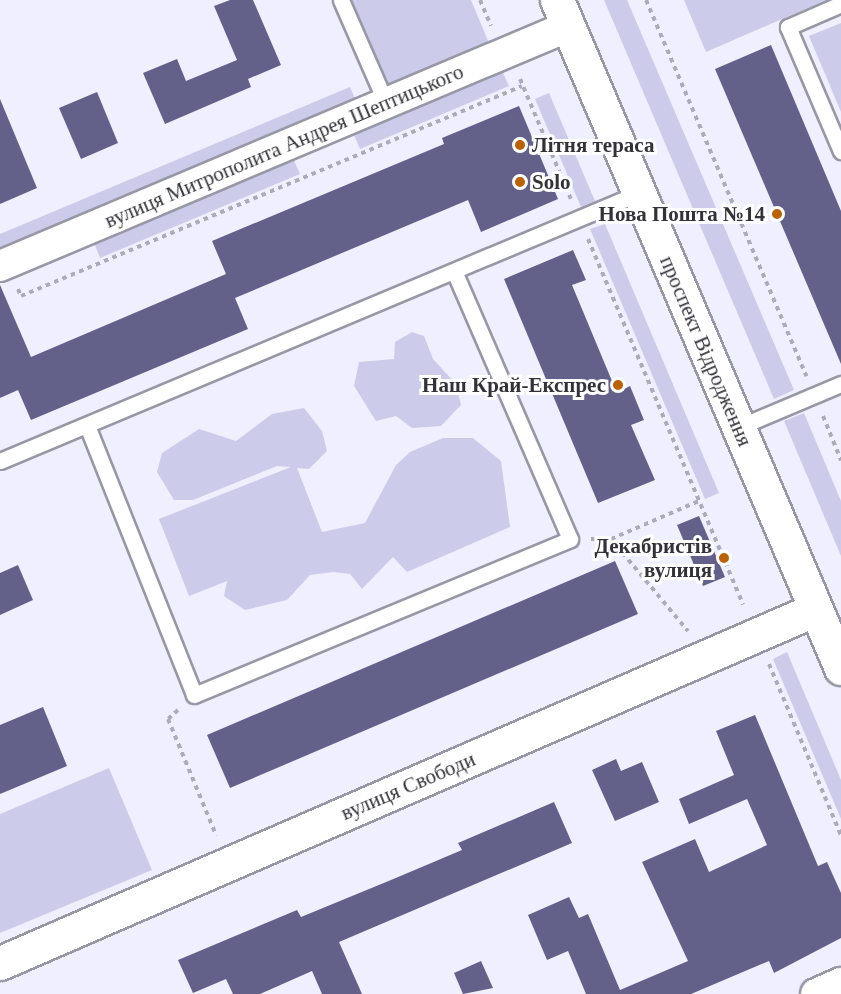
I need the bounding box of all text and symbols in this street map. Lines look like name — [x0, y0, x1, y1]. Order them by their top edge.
street label: вулиця Митрополита Андрея Шептицького — [101, 59, 467, 233]
place label: Літня тераса — [532, 132, 654, 158]
marker: Літня тераса — [513, 138, 527, 152]
place label: Solo — [532, 169, 571, 195]
marker: Solo — [513, 175, 527, 189]
place label: Нова Пошта №14 — [599, 201, 765, 227]
marker: Нова Пошта №14 — [770, 207, 784, 221]
street label: проспект Відродження — [654, 252, 758, 450]
place label: Наш Край-Експрес — [422, 372, 606, 398]
marker: Наш Край-Експрес — [611, 378, 625, 392]
place label: Декабристів вулиця — [595, 533, 712, 583]
marker: Декабристів вулиця — [717, 551, 731, 565]
street label: вулиця Свободи — [337, 746, 479, 826]

